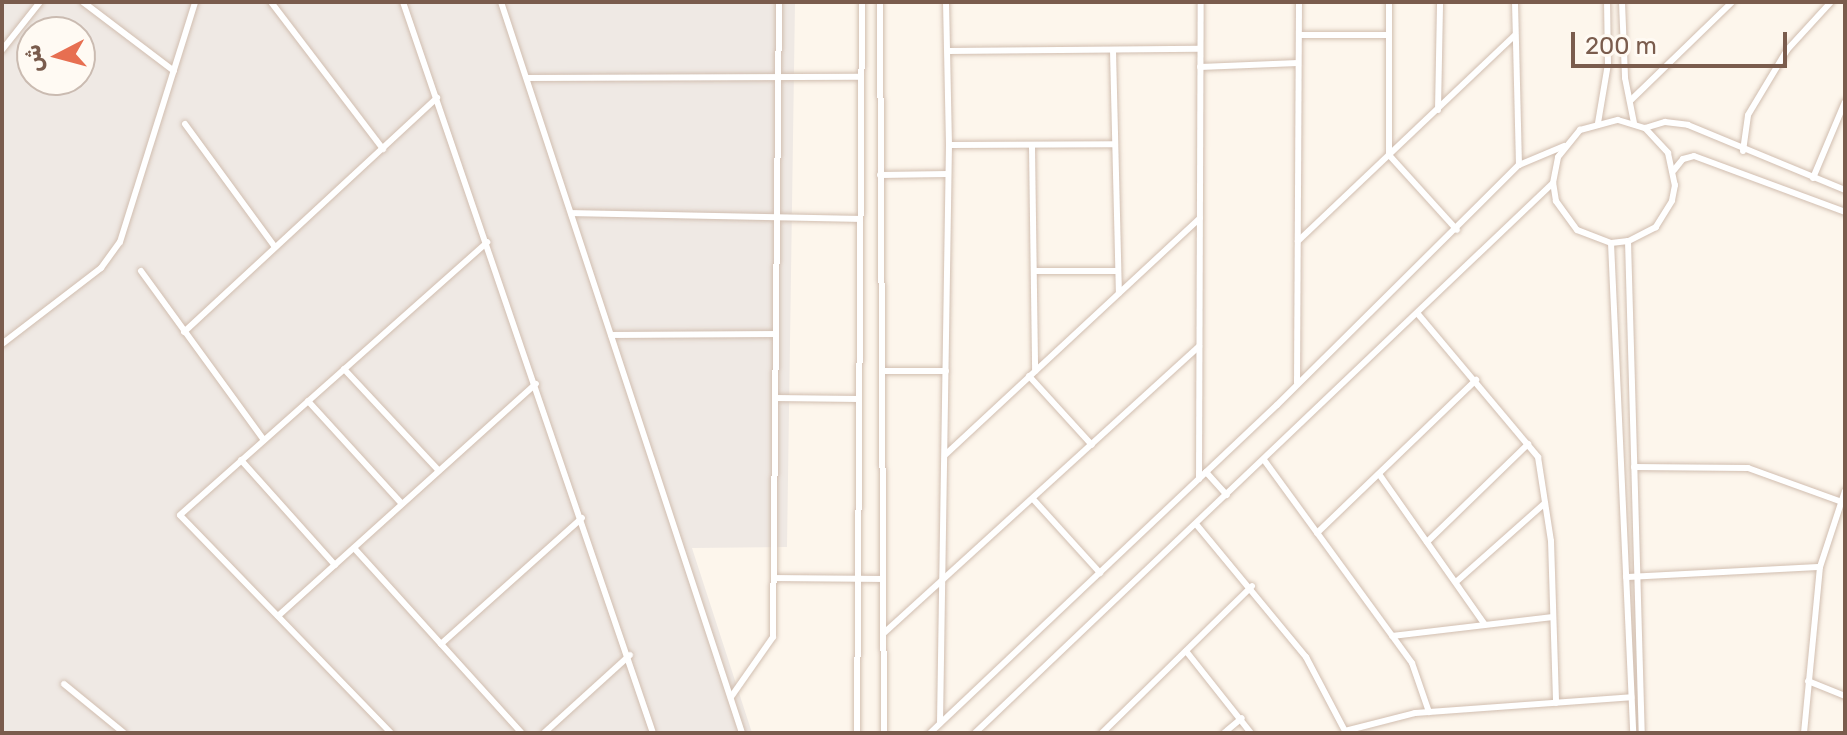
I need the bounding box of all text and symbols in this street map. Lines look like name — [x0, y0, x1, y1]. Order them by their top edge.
north arrow — [16, 16, 96, 96]
scale bar — [1575, 16, 1791, 66]
text: 200 m — [1585, 32, 1657, 60]
text: ش — [19, 43, 49, 74]

